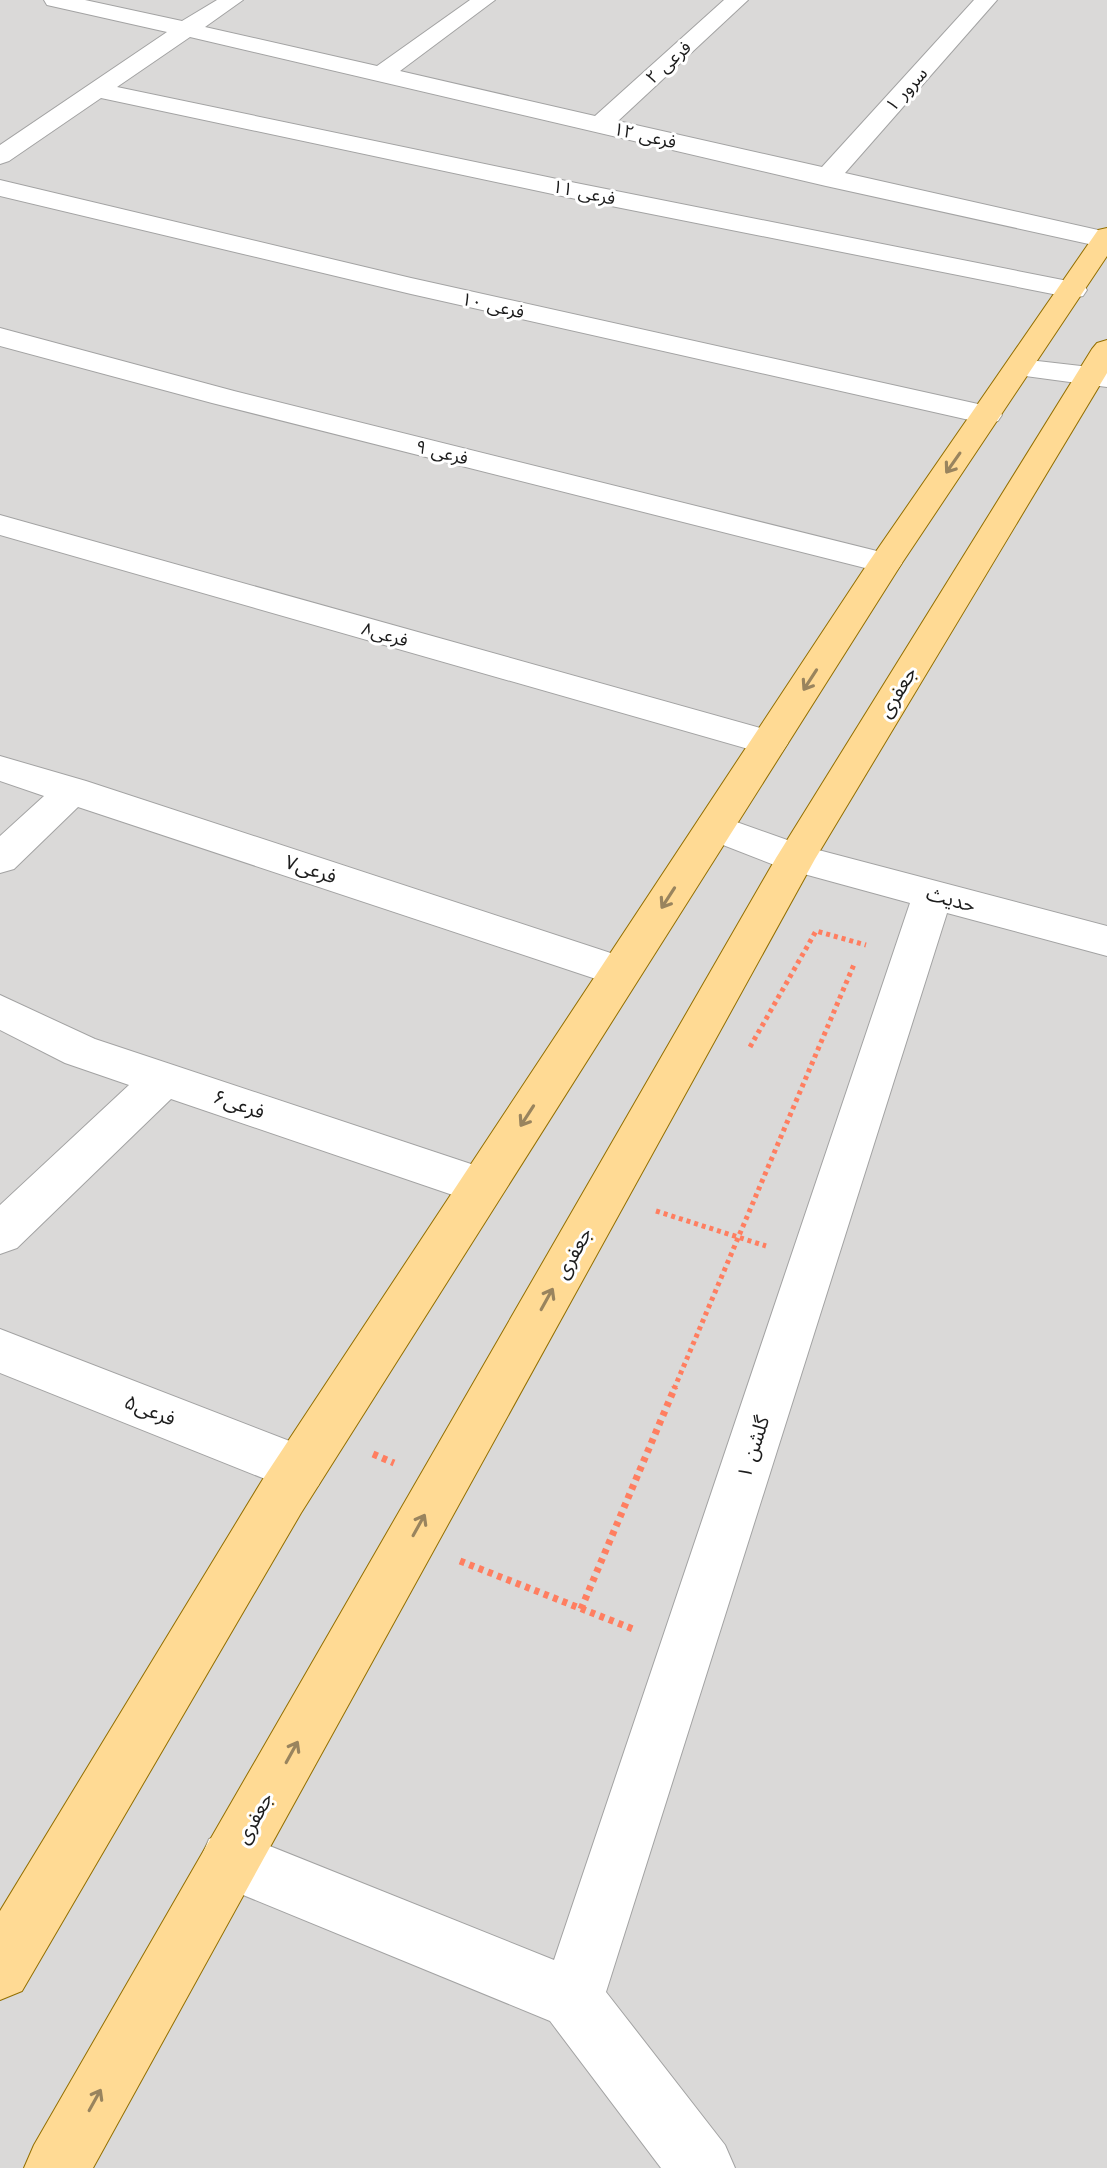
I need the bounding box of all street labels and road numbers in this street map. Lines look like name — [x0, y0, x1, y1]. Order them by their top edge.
street label: فرعی ۲ — [641, 36, 696, 88]
street label: سرور ۱ — [881, 63, 932, 116]
street label: فرعی ۱۲ — [611, 118, 678, 153]
street label: فرعی ۱۱ — [550, 175, 617, 210]
street label: فرعی ۱۰ — [459, 288, 526, 323]
street label: فرعی ۹ — [413, 435, 470, 470]
street label: فرعی۸ — [359, 617, 411, 652]
street label: جعفری — [872, 662, 922, 722]
street label: فرعی۷ — [282, 849, 340, 889]
street label: حدیث — [924, 881, 978, 917]
street label: فرعی۶ — [210, 1084, 268, 1124]
street label: جعفری — [549, 1223, 597, 1283]
street label: فرعی۵ — [121, 1389, 179, 1431]
street label: گلشن ۱ — [732, 1412, 775, 1481]
street label: جعفری — [230, 1788, 278, 1848]

